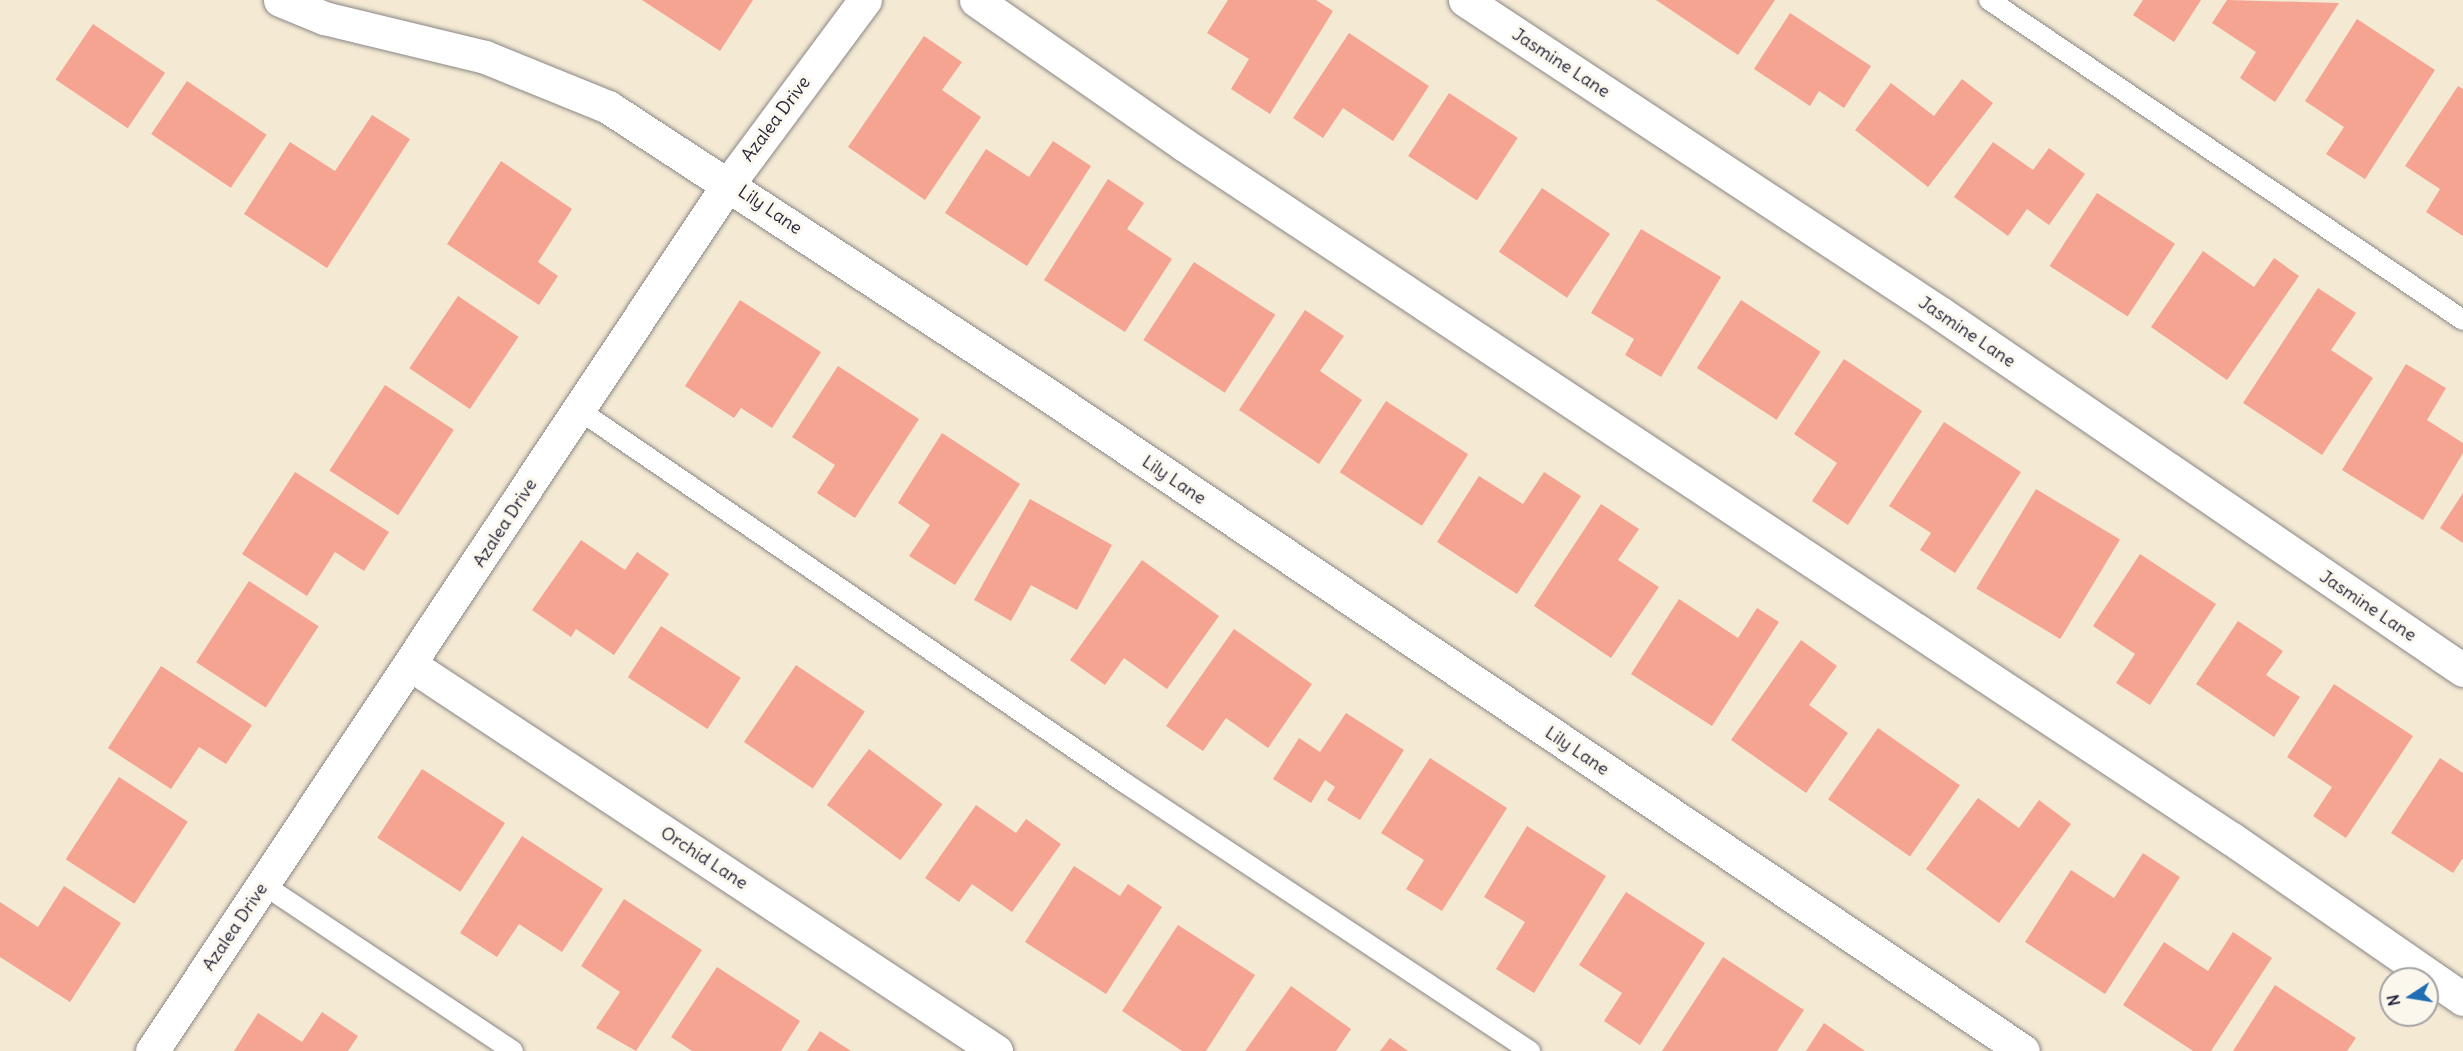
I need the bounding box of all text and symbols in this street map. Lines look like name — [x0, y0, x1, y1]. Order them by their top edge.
street label: Jasmine Lane — [1508, 23, 1614, 103]
street label: Azalea Drive — [737, 72, 815, 166]
street label: Lily Lane — [734, 181, 806, 239]
street label: Jasmine Lane — [1915, 292, 2019, 372]
street label: Lily Lane — [1138, 451, 1210, 509]
street label: Azalea Drive — [468, 475, 542, 571]
street label: Jasmine Lane — [2316, 566, 2420, 646]
street label: Lily Lane — [1541, 722, 1613, 780]
street label: Orchid Lane — [656, 822, 752, 894]
street label: Azalea Drive — [198, 879, 272, 975]
north arrow — [2379, 967, 2439, 1027]
text: N — [2382, 993, 2404, 1008]

